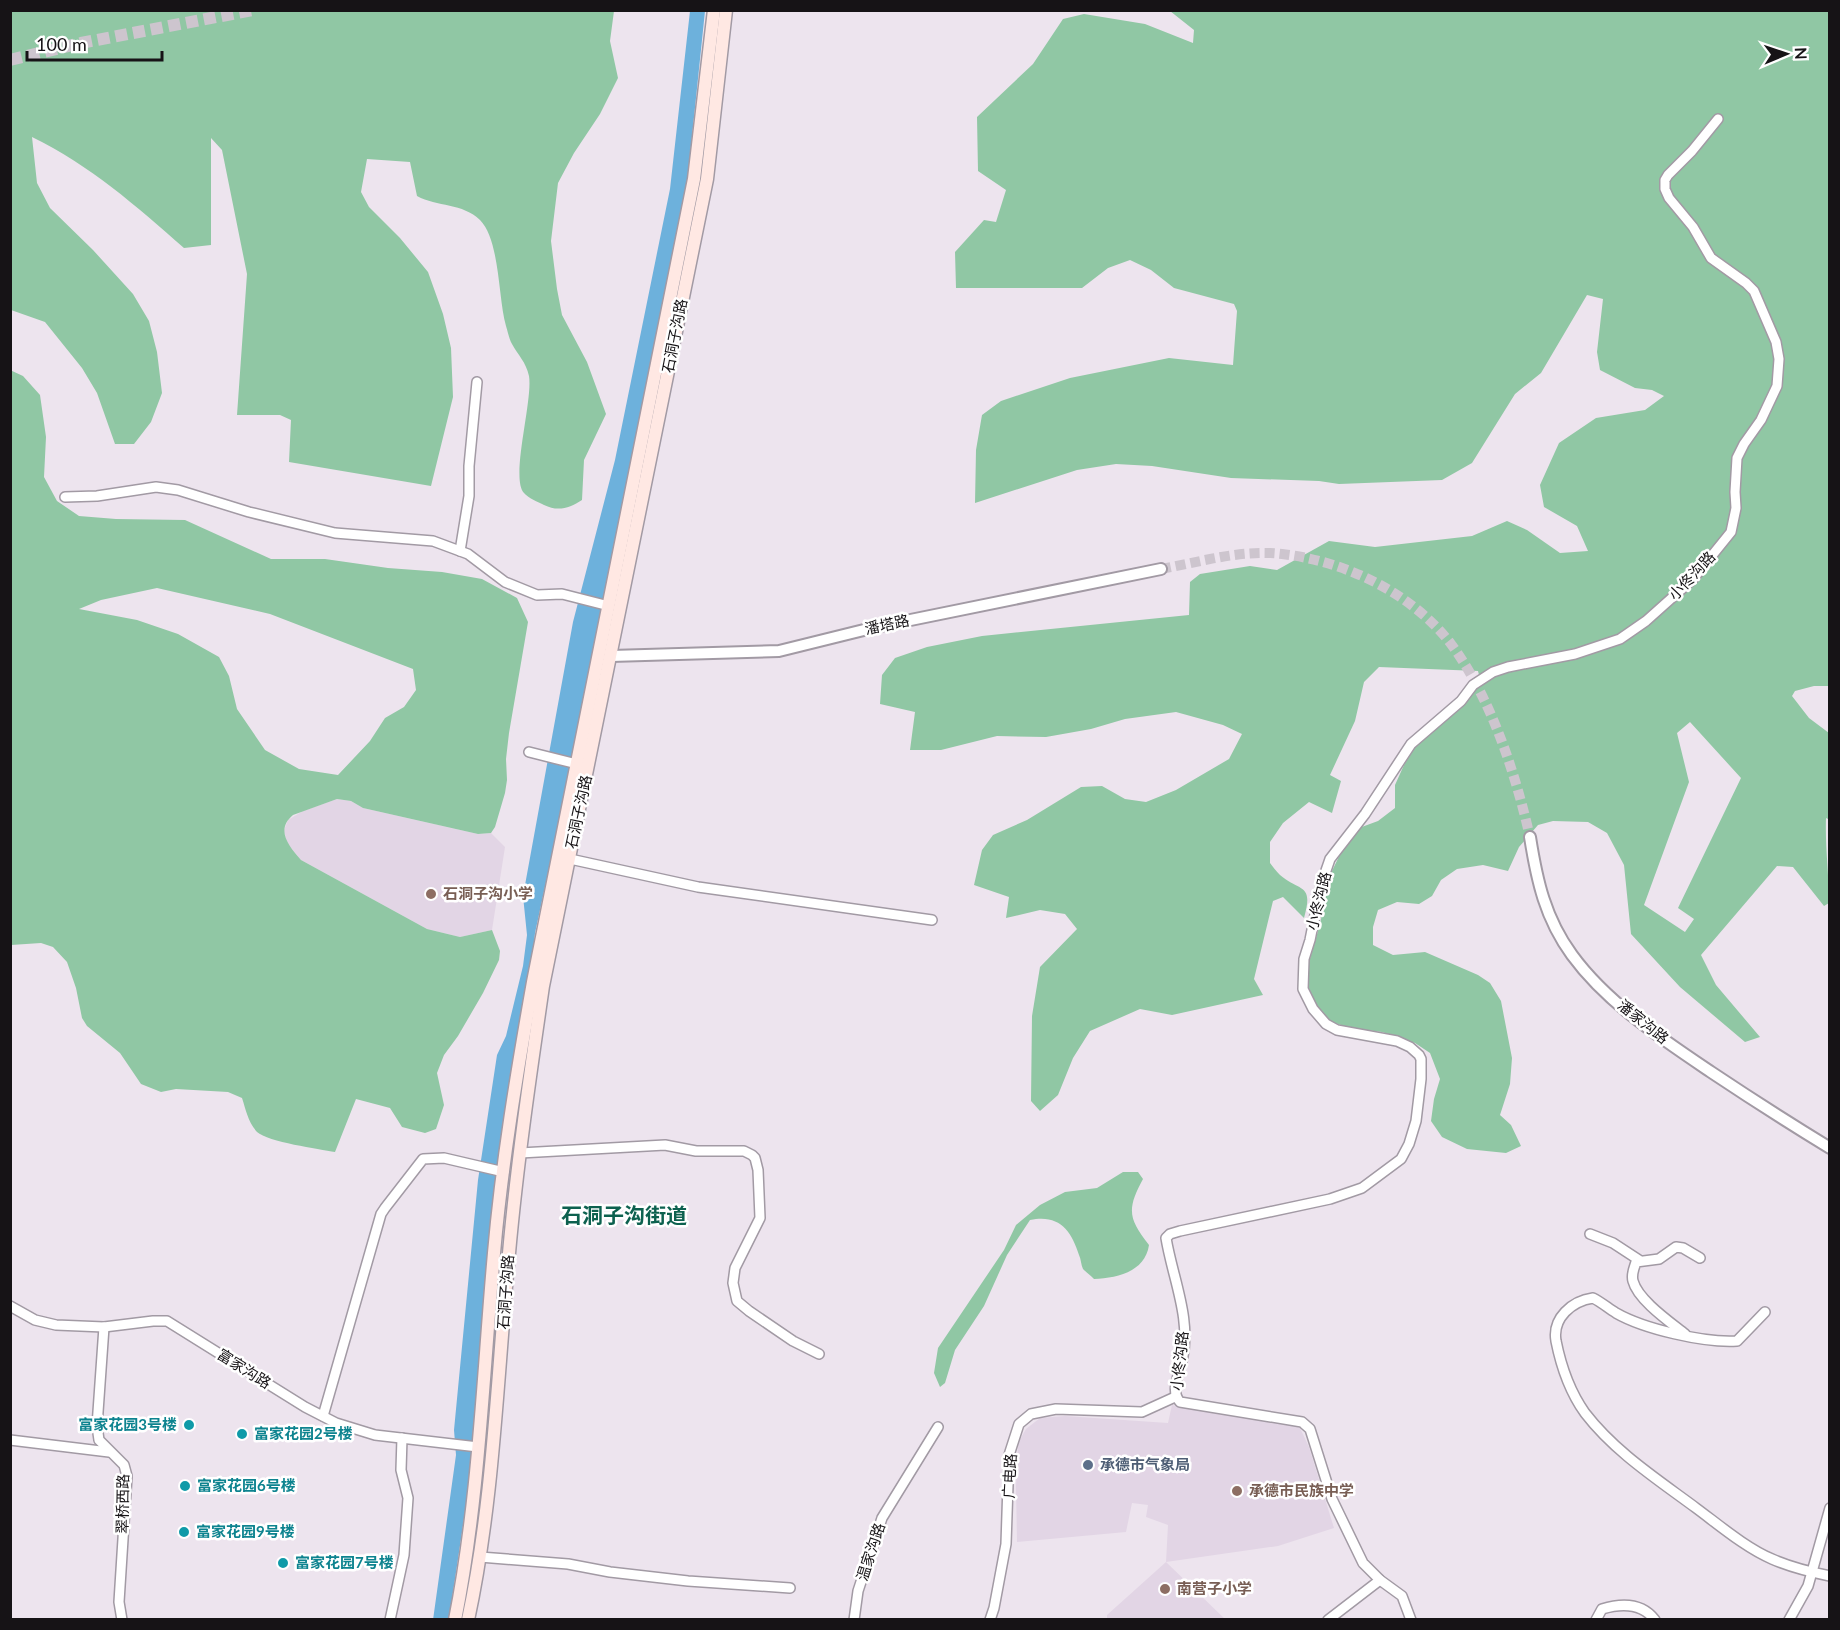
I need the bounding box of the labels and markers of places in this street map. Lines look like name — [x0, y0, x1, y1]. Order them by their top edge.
place label: 石洞子沟小学 — [443, 884, 533, 902]
marker: 石洞子沟小学 — [424, 887, 438, 901]
place label: 富家花园3号楼 — [78, 1415, 177, 1433]
marker: 富家花园3号楼 — [182, 1418, 196, 1432]
place label: 富家花园2号楼 — [254, 1424, 353, 1442]
marker: 富家花园2号楼 — [235, 1427, 249, 1441]
place label: 承德市气象局 — [1100, 1455, 1190, 1473]
marker: 承德市气象局 — [1081, 1458, 1095, 1472]
place label: 富家花园6号楼 — [197, 1476, 296, 1494]
marker: 富家花园6号楼 — [178, 1479, 192, 1493]
place label: 承德市民族中学 — [1249, 1481, 1354, 1499]
marker: 承德市民族中学 — [1230, 1484, 1244, 1498]
place label: 富家花园9号楼 — [196, 1522, 295, 1540]
marker: 富家花园9号楼 — [177, 1525, 191, 1539]
place label: 富家花园7号楼 — [295, 1553, 394, 1571]
marker: 富家花园7号楼 — [276, 1556, 290, 1570]
place label: 南营子小学 — [1177, 1579, 1252, 1597]
marker: 南营子小学 — [1158, 1582, 1172, 1596]

